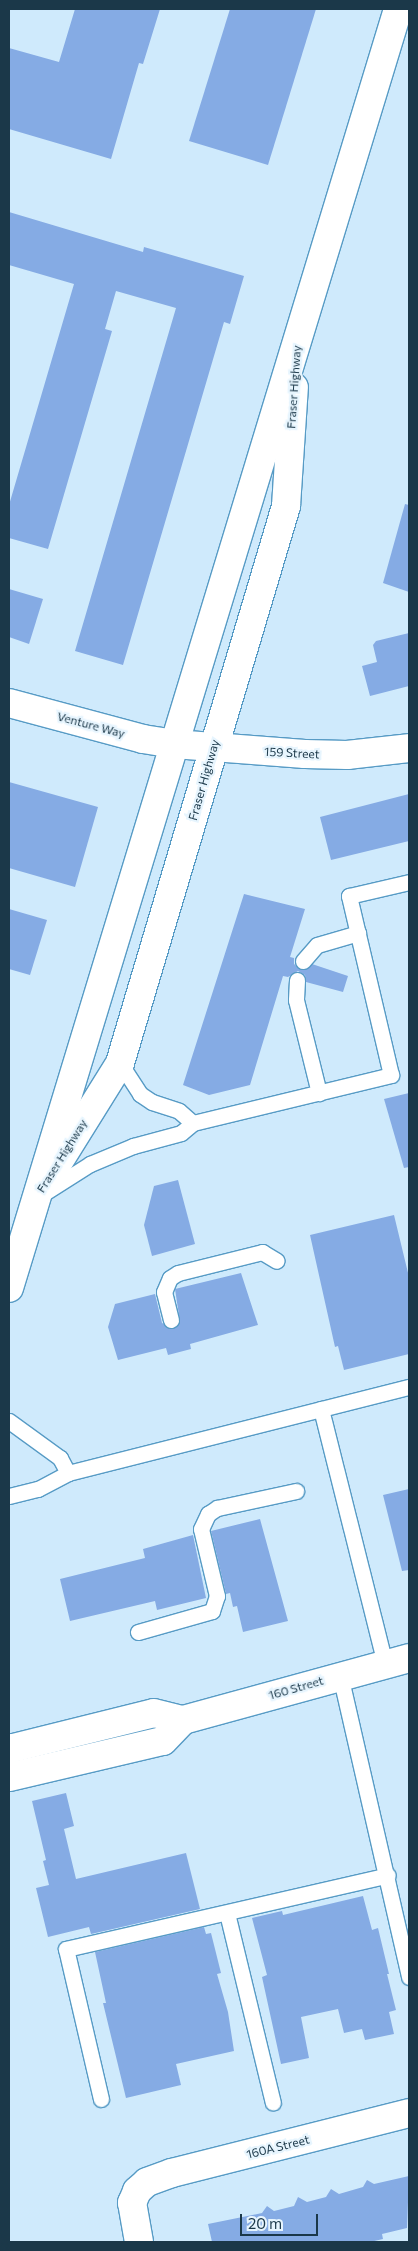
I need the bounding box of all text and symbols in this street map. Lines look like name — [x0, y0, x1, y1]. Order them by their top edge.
street label: Fraser Highway — [284, 345, 304, 429]
street label: Venture Way — [56, 709, 126, 741]
street label: Fraser Highway — [186, 738, 222, 822]
street label: 159 Street — [264, 744, 320, 762]
street label: Fraser Highway — [34, 1117, 90, 1195]
street label: 160 Street — [267, 1673, 325, 1703]
street label: 160A Street — [245, 2132, 311, 2162]
scale bar — [243, 2204, 320, 2236]
text: 20 m — [248, 2214, 282, 2232]

